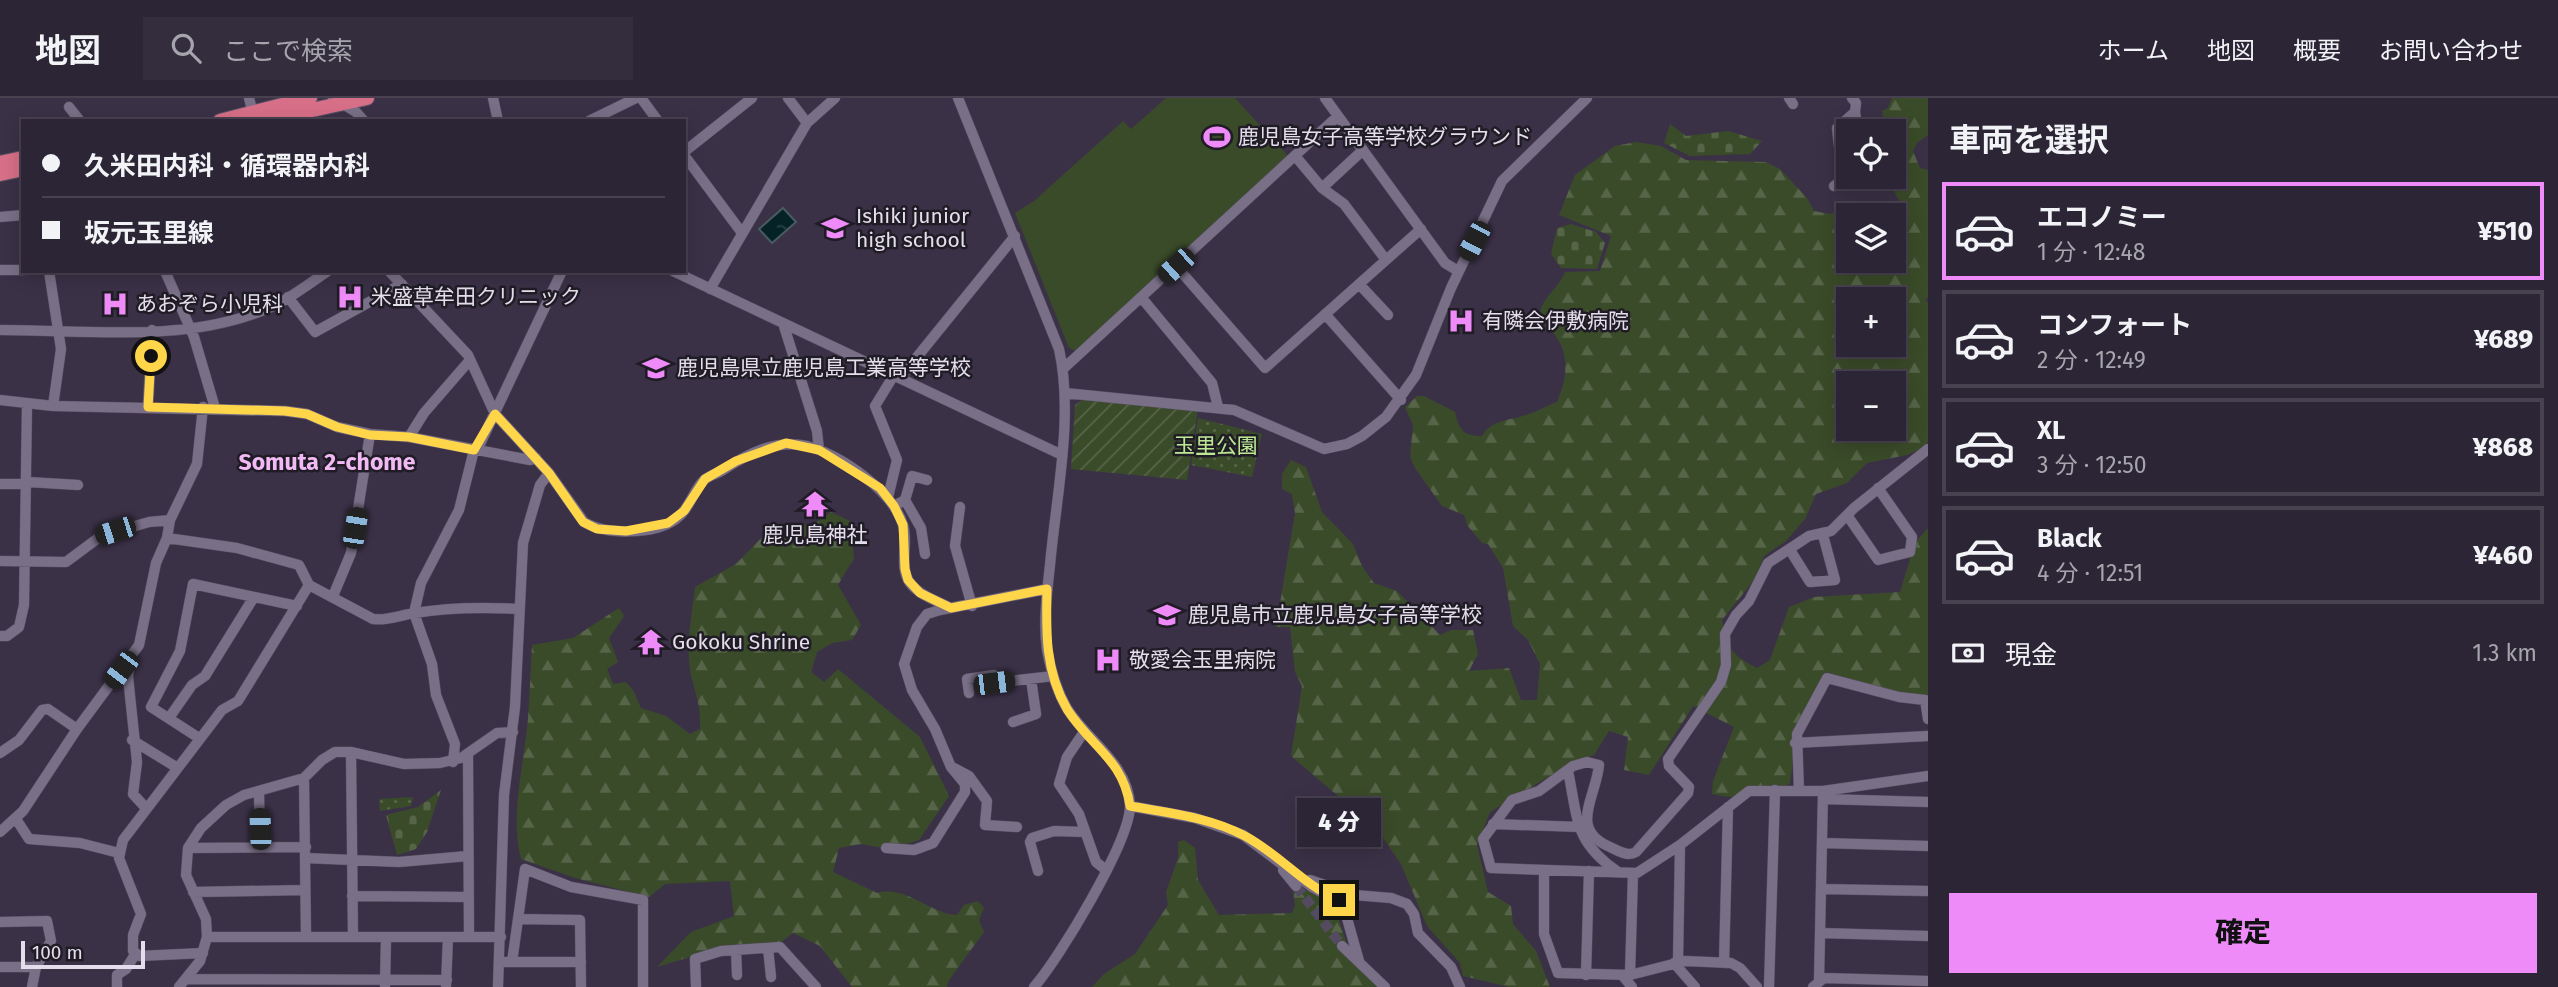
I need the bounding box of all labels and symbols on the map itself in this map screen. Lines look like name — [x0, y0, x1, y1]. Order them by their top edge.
sports icon: 鹿児島女子高等学校グラウンド — [1202, 122, 1232, 152]
place label: 鹿児島女子高等学校グラウンド — [1238, 124, 1532, 150]
place label: Ishiki junior high school — [856, 203, 969, 253]
school or university icon: Ishiki junior high school — [820, 213, 850, 243]
car — [1455, 218, 1494, 264]
car — [1154, 244, 1199, 288]
hospital icon: 米盛草牟田クリニック — [335, 282, 365, 312]
place label: 米盛草牟田クリニック — [371, 284, 581, 310]
hospital icon: あおぞら小児科 — [100, 289, 130, 319]
place label: あおぞら小児科 — [136, 291, 283, 317]
hospital icon: 有隣会伊敷病院 — [1446, 306, 1476, 336]
place label: 有隣会伊敷病院 — [1482, 308, 1629, 334]
route start — [135, 340, 167, 372]
school or university icon: 鹿児島県立鹿児島工業高等学校 — [641, 353, 671, 383]
place label: 鹿児島県立鹿児島工業高等学校 — [677, 355, 971, 381]
park label: 玉里公園 — [1174, 433, 1258, 459]
district label: Somuta 2-chome — [239, 448, 416, 476]
temple icon: 鹿児島神社 — [800, 489, 830, 519]
car — [342, 506, 369, 550]
car — [92, 515, 139, 547]
place label: 鹿児島神社 — [763, 522, 868, 548]
school or university icon: 鹿児島市立鹿児島女子高等学校 — [1152, 600, 1182, 630]
place label: 鹿児島市立鹿児島女子高等学校 — [1188, 602, 1482, 628]
temple icon: Gokoku Shrine — [636, 627, 666, 657]
place label: Gokoku Shrine — [672, 629, 810, 655]
hospital icon: 敬愛会玉里病院 — [1093, 645, 1123, 675]
car — [100, 647, 143, 693]
place label: 敬愛会玉里病院 — [1129, 647, 1276, 673]
car — [972, 670, 1017, 696]
callout: 4 分 — [1297, 798, 1381, 848]
car — [249, 808, 272, 850]
route end — [1323, 884, 1355, 916]
scale bar — [21, 938, 145, 970]

